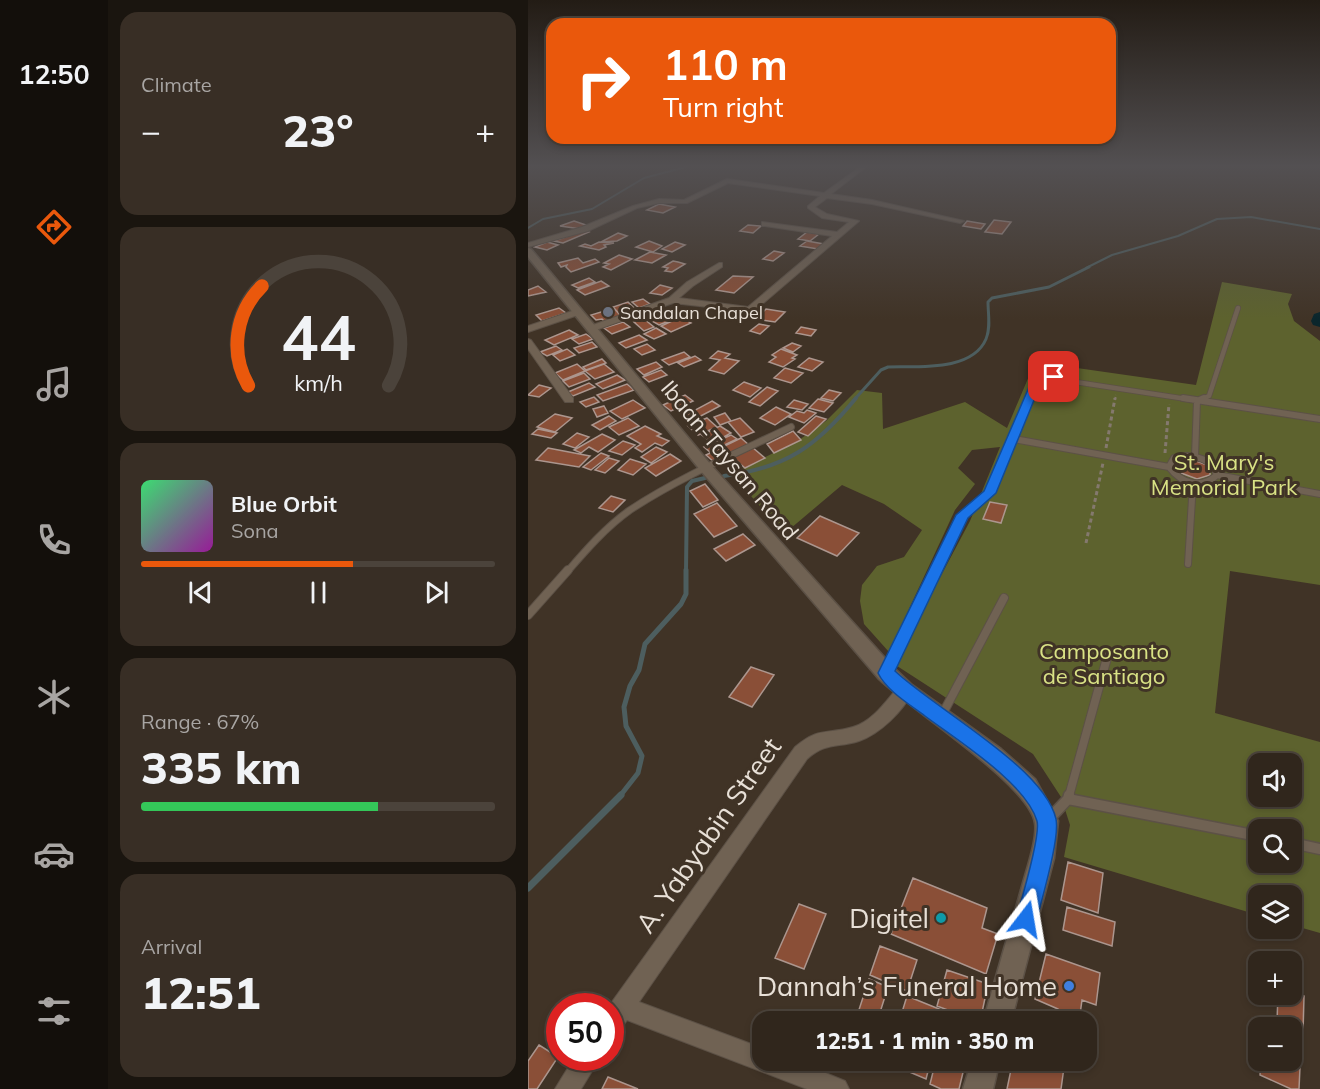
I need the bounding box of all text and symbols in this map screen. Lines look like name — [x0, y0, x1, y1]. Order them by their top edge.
text: 110 m — [663, 38, 788, 91]
icon: right — [564, 42, 642, 120]
text: 12:50 — [18, 57, 90, 91]
text: Climate — [141, 72, 212, 97]
text: Turn right — [663, 90, 783, 124]
text: 23° — [282, 102, 354, 158]
text: − — [141, 110, 161, 151]
text: + — [475, 110, 495, 151]
icon: directions — [33, 206, 75, 248]
text: 44 — [281, 297, 355, 376]
place label: Sandalan Chapel — [620, 301, 763, 324]
marker: Sandalan Chapel — [601, 305, 615, 319]
pin — [1028, 351, 1079, 402]
icon: arrive — [1037, 360, 1070, 393]
icon: music — [33, 363, 75, 405]
text: km/h — [294, 370, 342, 397]
street label: Ibaan-Taysan Road — [655, 375, 805, 545]
park label: St. Mary's Memorial Park — [1151, 448, 1298, 501]
text: Blue Orbit — [231, 490, 337, 518]
text: Sona — [231, 518, 279, 543]
icon: phone — [33, 519, 75, 561]
icon: previous — [184, 576, 217, 609]
icon: pause — [302, 576, 335, 609]
icon: next — [420, 576, 453, 609]
park label: Camposanto de Santiago — [1039, 637, 1169, 690]
icon: climate — [33, 676, 75, 718]
text: Range · 67% — [141, 709, 259, 734]
street label: A. Yabyabin Street — [628, 731, 788, 939]
text: 335 km — [141, 739, 302, 795]
map controls — [1248, 753, 1302, 1071]
button: sound — [1248, 753, 1302, 807]
button: search — [1248, 819, 1302, 873]
icon: car — [33, 833, 75, 875]
button: layers — [1248, 885, 1302, 939]
position arrow — [994, 887, 1058, 951]
place label: Digitel — [849, 901, 929, 935]
marker: Digitel — [934, 911, 948, 925]
text: Arrival — [141, 934, 202, 959]
button: + — [1248, 951, 1302, 1005]
text: 12:51 — [141, 964, 261, 1020]
place label: Dannah’s Funeral Home — [757, 969, 1057, 1003]
marker: Dannah’s Funeral Home — [1062, 979, 1076, 993]
icon: filters — [33, 990, 75, 1032]
speed limit sign: 50 — [546, 993, 624, 1071]
button: − — [1248, 1017, 1302, 1071]
text: 12:51 · 1 min · 350 m — [815, 1027, 1034, 1055]

